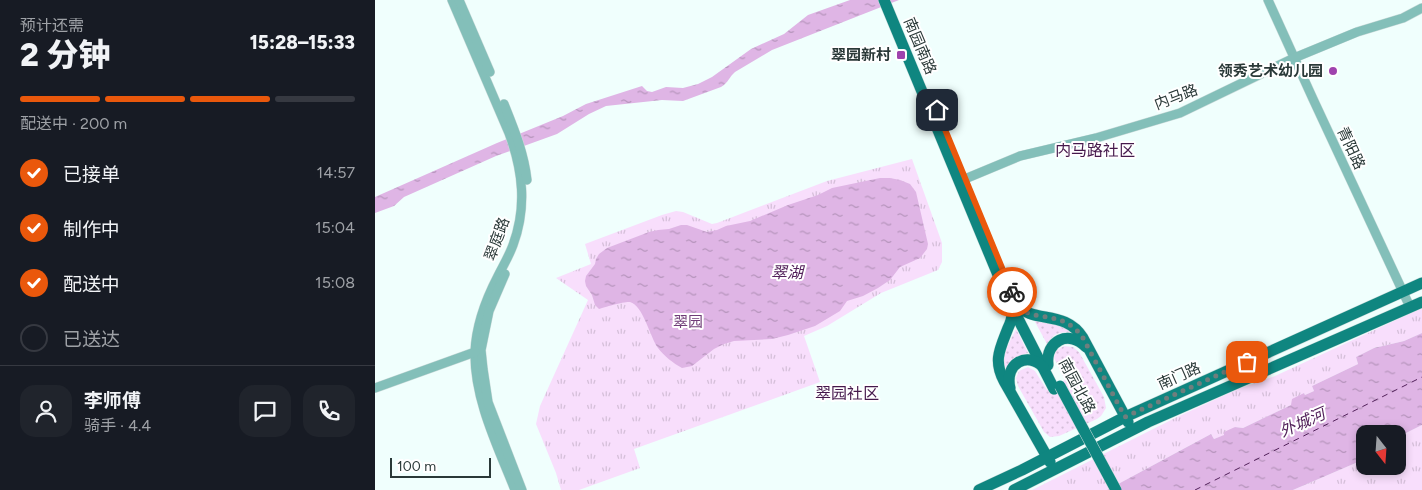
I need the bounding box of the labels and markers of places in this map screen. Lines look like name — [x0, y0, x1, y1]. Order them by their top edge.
place label: 翠园新村 — [831, 46, 891, 64]
marker: 翠园新村 — [895, 49, 907, 61]
place label: 领秀艺术幼儿园 — [1218, 62, 1323, 80]
marker: 领秀艺术幼儿园 — [1327, 65, 1339, 77]
pin — [916, 89, 958, 131]
pin — [1226, 341, 1268, 383]

